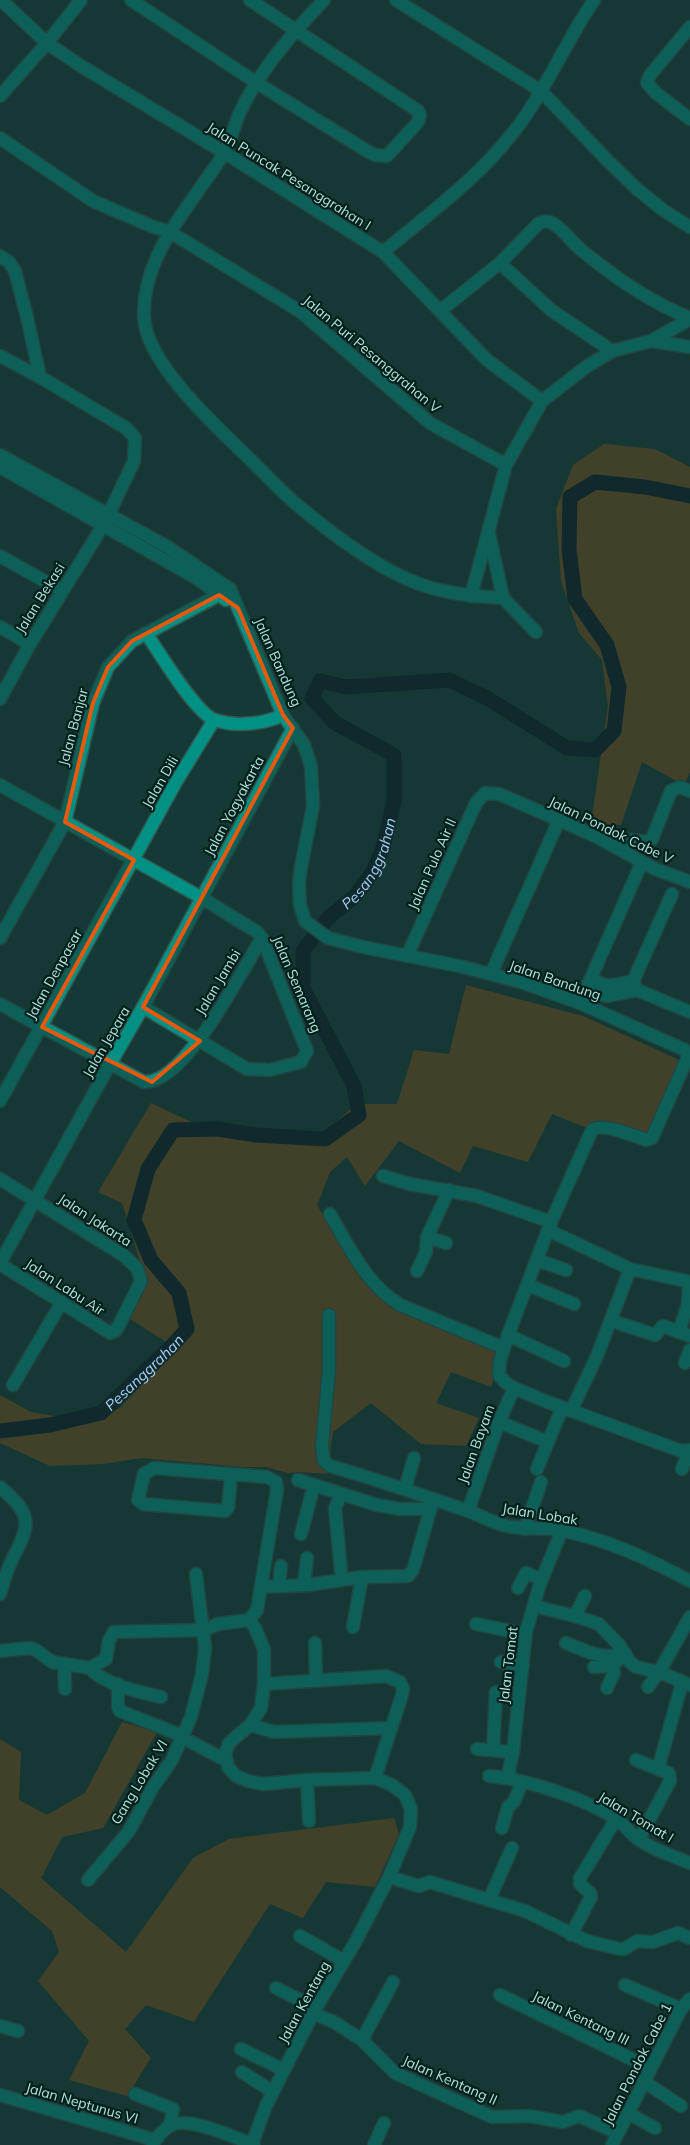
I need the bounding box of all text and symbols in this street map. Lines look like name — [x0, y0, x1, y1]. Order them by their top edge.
street label: Jalan Puncak Pesanggrahan I — [204, 118, 374, 234]
street label: Jalan Puri Pesanggrahan V — [299, 291, 445, 417]
street label: Jalan Bekasi — [11, 559, 69, 637]
street label: Jalan Bandung — [250, 615, 306, 709]
street label: Jalan Banjar — [54, 685, 92, 768]
street label: Jalan Dili — [138, 753, 182, 811]
street label: Jalan Yogyakarta — [200, 753, 268, 859]
street label: Jalan Pondok Cabe V — [546, 792, 676, 868]
street label: Jalan Pulo Air II — [404, 815, 460, 913]
water label: Pesanggrahan — [337, 816, 399, 913]
street label: Jalan Denpasar — [22, 925, 87, 1022]
street label: Jalan Semarang — [268, 933, 326, 1035]
street label: Jalan Jambi — [191, 946, 245, 1018]
street label: Jalan Bandung — [507, 956, 603, 1004]
street label: Jalan Jepara — [78, 1003, 134, 1081]
street label: Jalan Jakarta — [55, 1190, 135, 1250]
street label: Jalan Labu Air — [22, 1255, 109, 1320]
water label: Pesanggrahan — [100, 1330, 188, 1414]
street label: Jalan Bayam — [453, 1402, 499, 1486]
street label: Jalan Lobak — [501, 1499, 580, 1529]
street label: Jalan Tomat — [494, 1625, 522, 1705]
street label: Gang Lobak VI — [107, 1736, 171, 1828]
street label: Jalan Tomat I — [595, 1787, 677, 1847]
street label: Jalan Kentang — [274, 1958, 334, 2046]
street label: Jalan Kentang III — [530, 1987, 632, 2049]
street label: Jalan Pondok Cabe 1 — [598, 2000, 676, 2128]
street label: Jalan Kentang II — [400, 2051, 500, 2109]
street label: Jalan Neptunus VI — [24, 2078, 140, 2128]

